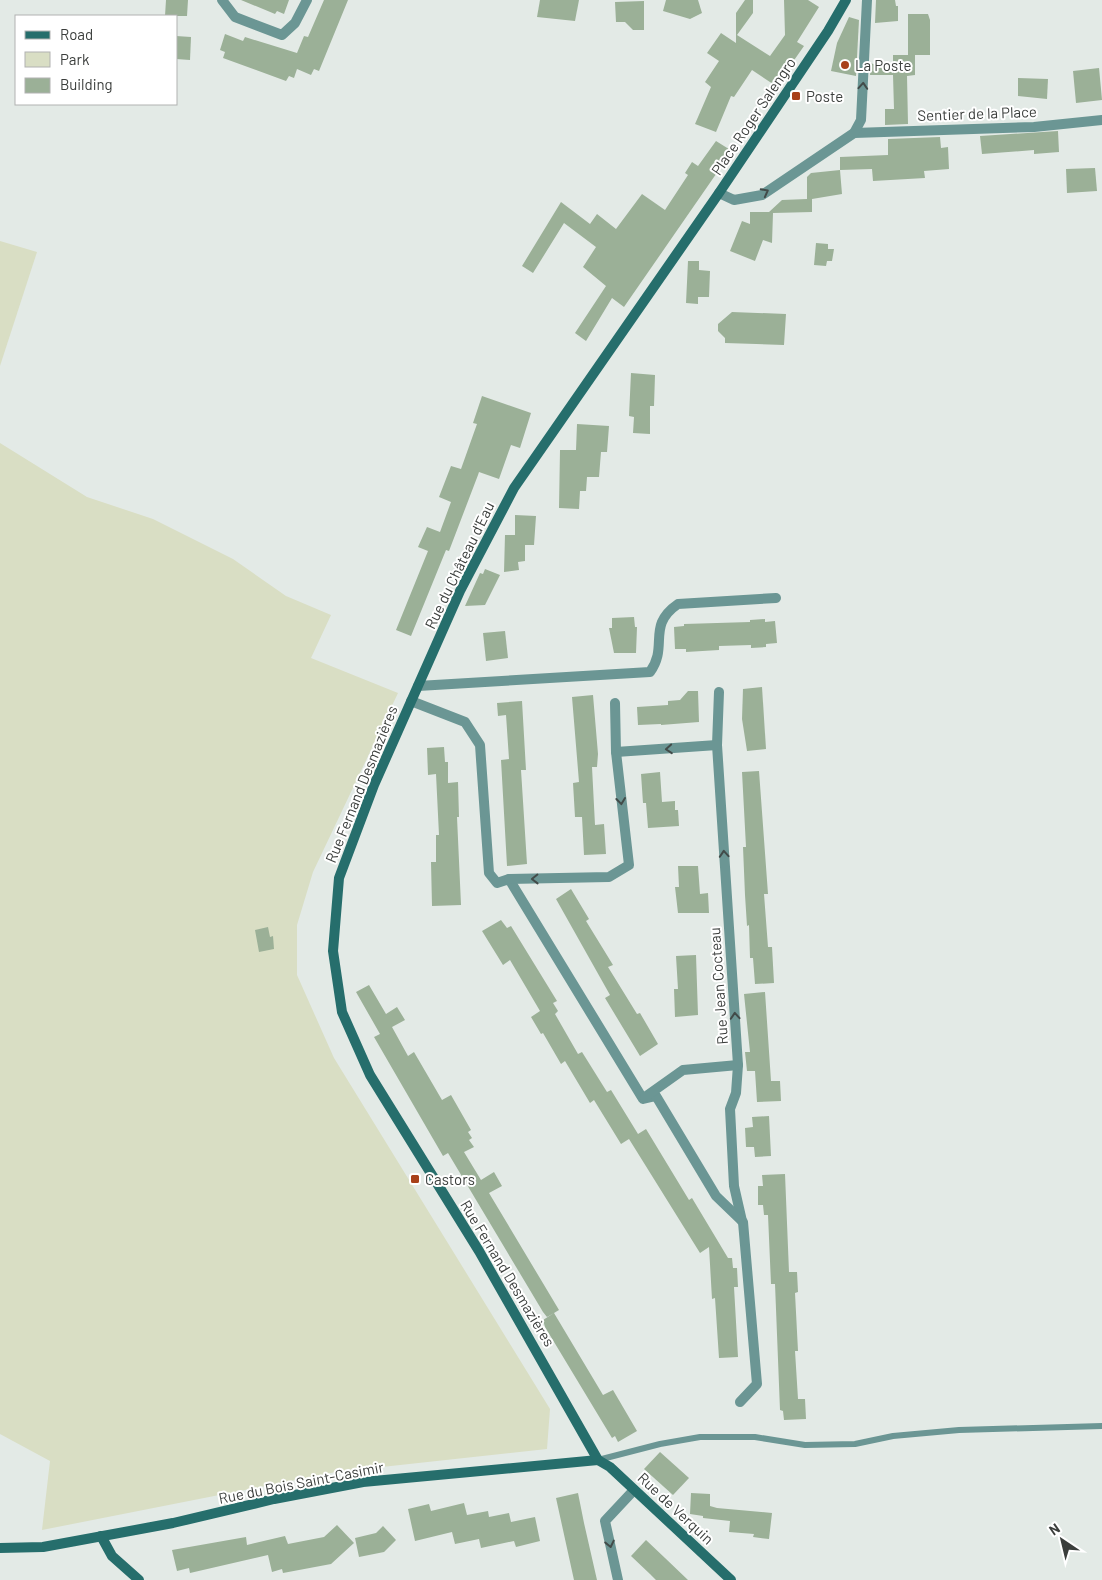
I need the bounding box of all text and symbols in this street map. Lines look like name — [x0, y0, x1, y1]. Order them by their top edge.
legend — [15, 15, 178, 105]
text: Road — [60, 25, 93, 43]
text: Park — [60, 50, 90, 68]
street label: Place Roger Salengro — [707, 54, 799, 178]
place label: La Poste — [855, 56, 911, 74]
marker: La Poste — [839, 59, 851, 71]
text: Building — [60, 75, 113, 93]
one-way arrow — [857, 82, 868, 90]
place label: Poste — [806, 87, 843, 105]
marker: Poste — [790, 90, 802, 102]
street label: Sentier de la Place — [917, 102, 1037, 124]
one-way arrow — [759, 188, 768, 198]
street label: Rue du Château d'Eau — [420, 499, 498, 631]
street label: Rue Fernand Desmazières — [321, 703, 401, 865]
one-way arrow — [664, 743, 672, 754]
one-way arrow — [616, 796, 626, 805]
one-way arrow — [719, 849, 730, 857]
one-way arrow — [531, 874, 539, 884]
street label: Rue Jean Cocteau — [705, 927, 731, 1045]
one-way arrow — [729, 1012, 740, 1020]
place label: Castors — [425, 1170, 475, 1188]
marker: Castors — [409, 1173, 421, 1185]
street label: Rue Fernand Desmazières — [457, 1196, 559, 1350]
street label: Rue du Bois Saint-Casimir — [217, 1457, 386, 1507]
street label: Rue de Verquin — [634, 1468, 718, 1548]
north arrow — [1037, 1515, 1087, 1565]
text: N — [1046, 1519, 1063, 1539]
one-way arrow — [604, 1539, 615, 1548]

